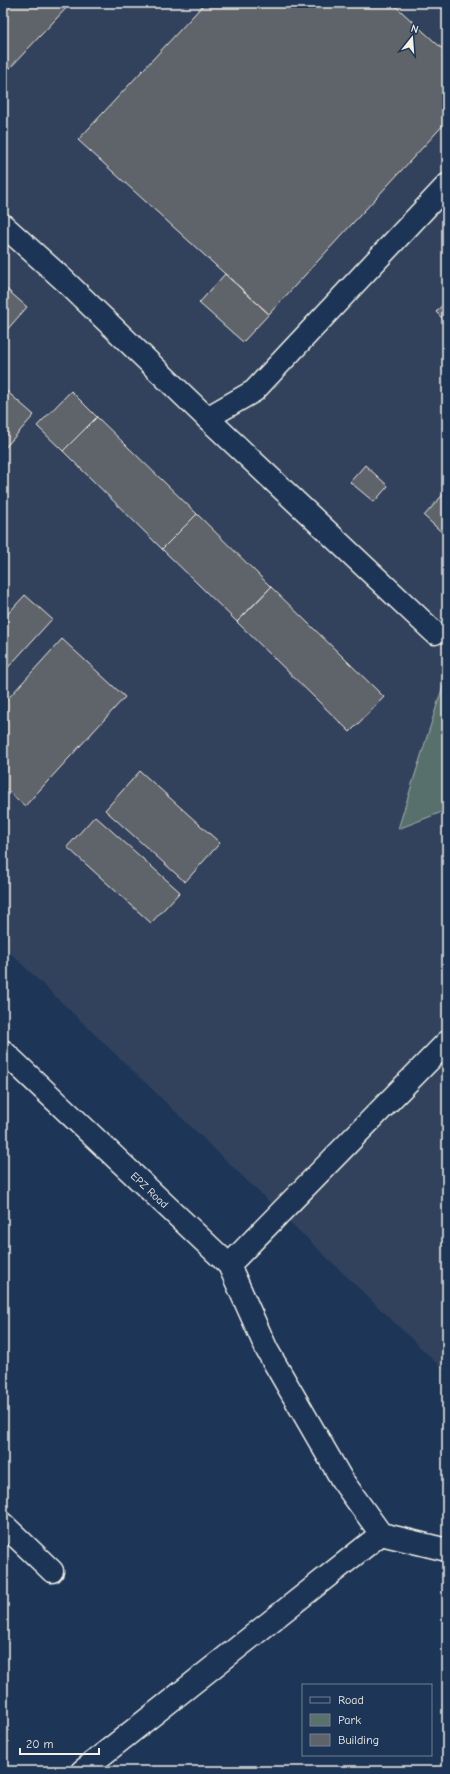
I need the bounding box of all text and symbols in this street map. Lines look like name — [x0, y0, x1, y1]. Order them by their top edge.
north arrow — [392, 18, 432, 58]
text: N — [409, 22, 420, 36]
street label: EPZ Road — [128, 1169, 171, 1211]
legend — [302, 1684, 432, 1756]
text: Road — [338, 1693, 364, 1707]
text: Park — [338, 1713, 361, 1727]
scale bar — [20, 1730, 99, 1756]
text: Building — [338, 1733, 379, 1747]
text: 20 m — [26, 1737, 54, 1751]

